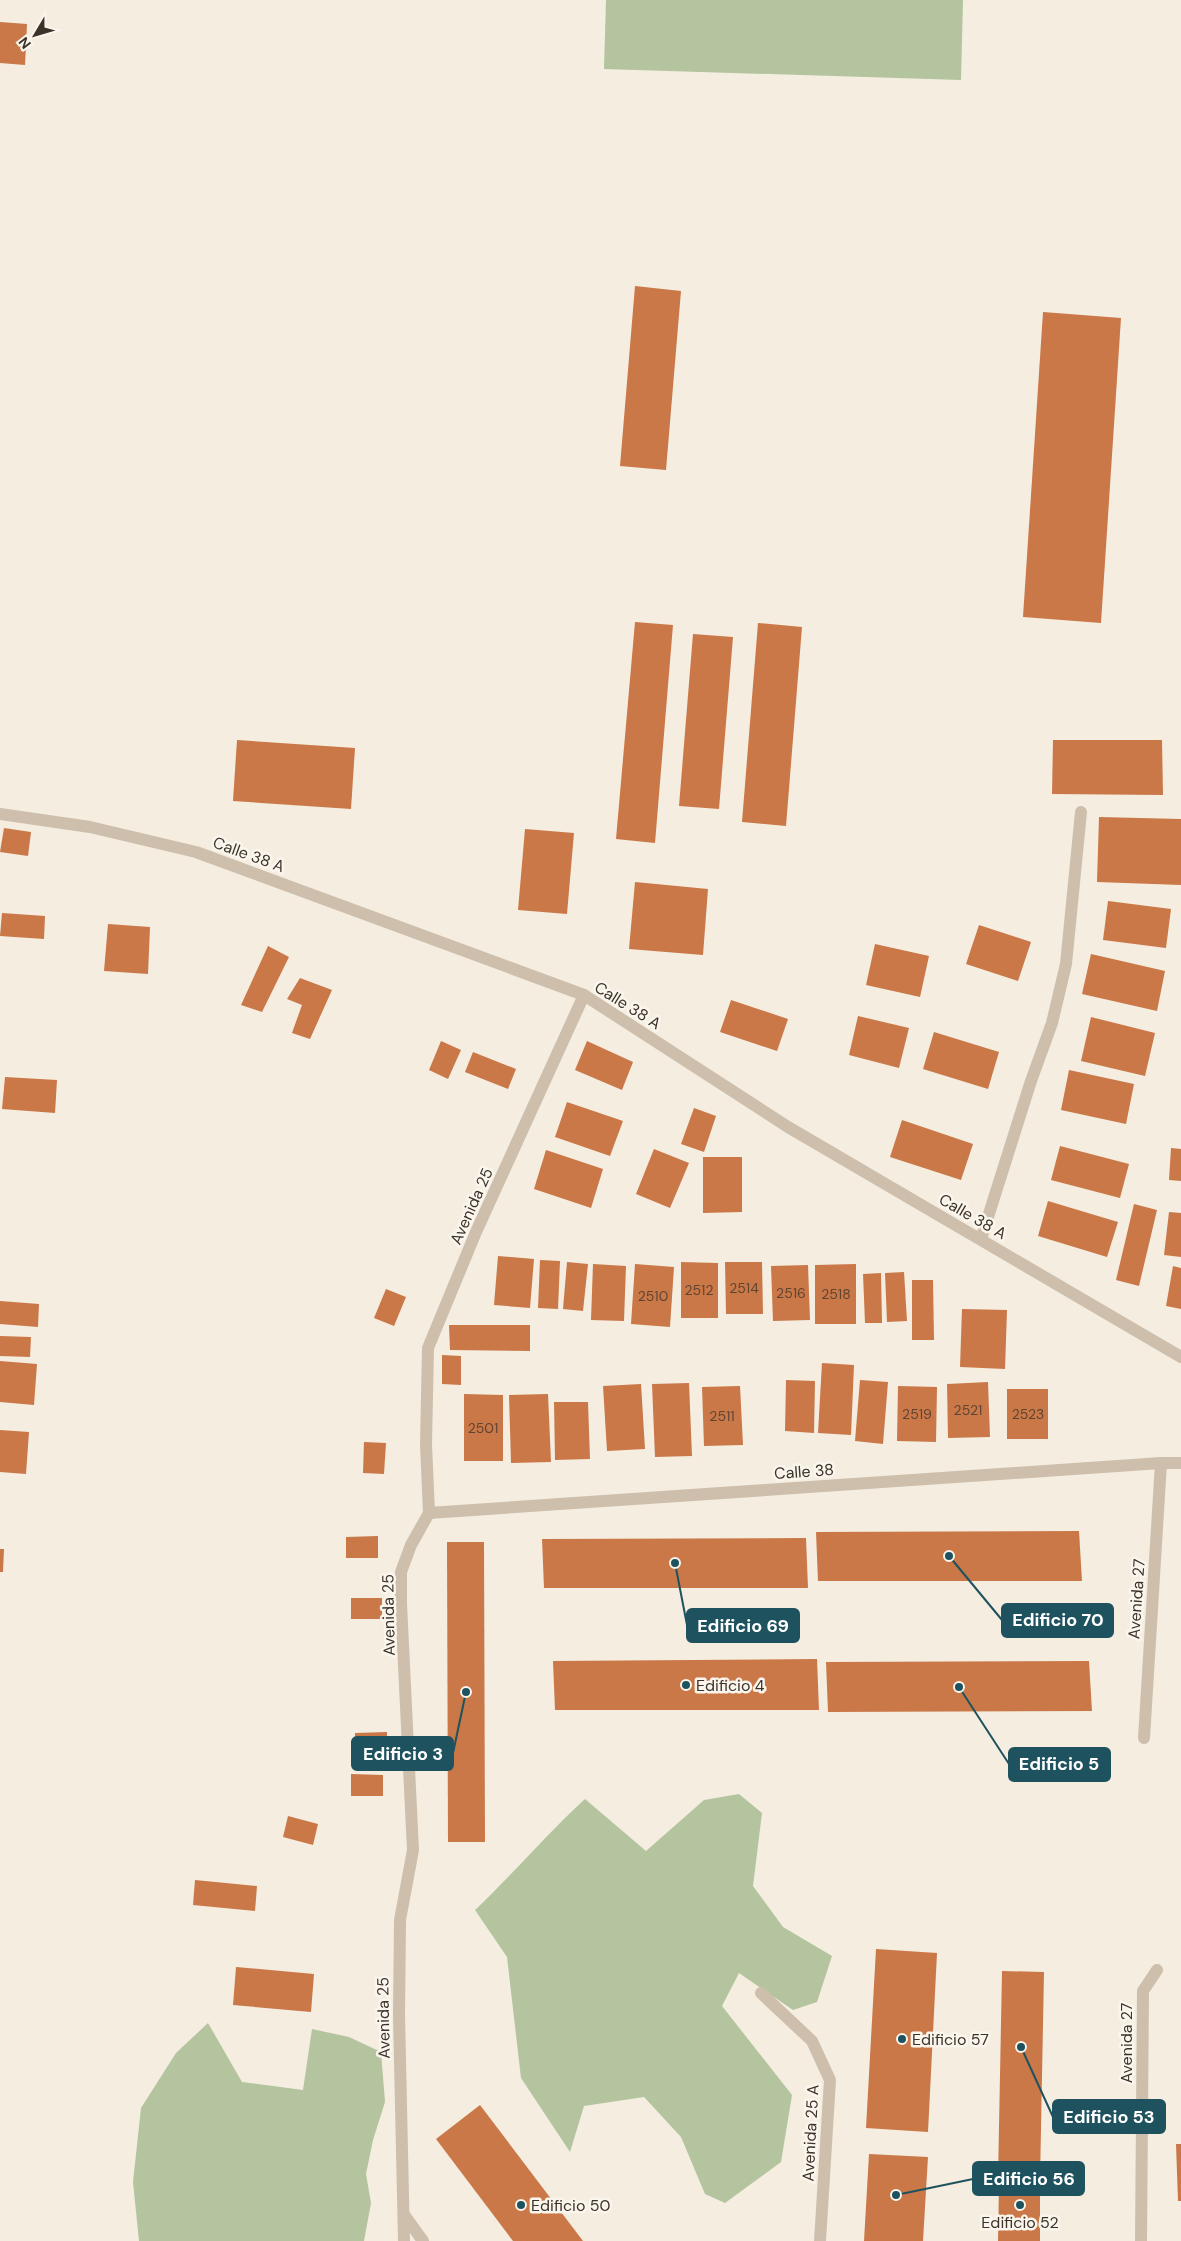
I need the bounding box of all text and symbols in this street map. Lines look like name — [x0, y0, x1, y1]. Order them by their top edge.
north arrow — [10, 10, 60, 60]
text: N — [15, 33, 35, 53]
street label: Calle 38 A — [210, 832, 288, 877]
street label: Calle 38 A — [590, 977, 665, 1034]
street label: Avenida 25 — [445, 1165, 498, 1248]
street label: Calle 38 A — [935, 1189, 1011, 1244]
house number: 2514 — [729, 1279, 759, 1297]
house number: 2512 — [684, 1281, 714, 1299]
house number: 2516 — [776, 1284, 806, 1302]
house number: 2518 — [821, 1285, 851, 1303]
house number: 2510 — [638, 1287, 668, 1305]
house number: 2521 — [954, 1401, 982, 1419]
house number: 2519 — [902, 1405, 932, 1423]
house number: 2523 — [1012, 1405, 1044, 1423]
house number: 2511 — [709, 1407, 735, 1425]
house number: 2501 — [468, 1419, 498, 1437]
street label: Calle 38 — [773, 1459, 835, 1484]
street label: Avenida 27 — [1123, 1558, 1150, 1640]
street label: Avenida 25 — [377, 1574, 400, 1656]
callout: Edificio 70 — [1002, 1604, 1113, 1637]
text: Edificio 70 — [1012, 1608, 1104, 1632]
callout: Edificio 69 — [687, 1609, 799, 1642]
text: Edificio 69 — [697, 1614, 789, 1638]
place label: Edificio 4 — [696, 1675, 765, 1696]
marker: Edificio 4 — [680, 1679, 692, 1691]
callout: Edificio 3 — [352, 1737, 453, 1770]
text: Edificio 3 — [363, 1742, 443, 1766]
callout: Edificio 5 — [1009, 1748, 1110, 1781]
text: Edificio 5 — [1019, 1752, 1099, 1776]
street label: Avenida 25 — [372, 1977, 395, 2059]
street label: Avenida 27 — [1116, 2003, 1137, 2083]
place label: Edificio 57 — [912, 2029, 989, 2050]
marker: Edificio 57 — [896, 2033, 908, 2045]
street label: Avenida 25 A — [797, 2084, 824, 2182]
callout: Edificio 53 — [1053, 2100, 1165, 2133]
text: Edificio 53 — [1063, 2105, 1155, 2129]
callout: Edificio 56 — [973, 2162, 1084, 2195]
text: Edificio 56 — [983, 2167, 1075, 2191]
place label: Edificio 50 — [531, 2195, 610, 2216]
marker: Edificio 50 — [515, 2199, 527, 2211]
marker: Edificio 52 — [1014, 2199, 1026, 2211]
place label: Edificio 52 — [981, 2212, 1059, 2233]

